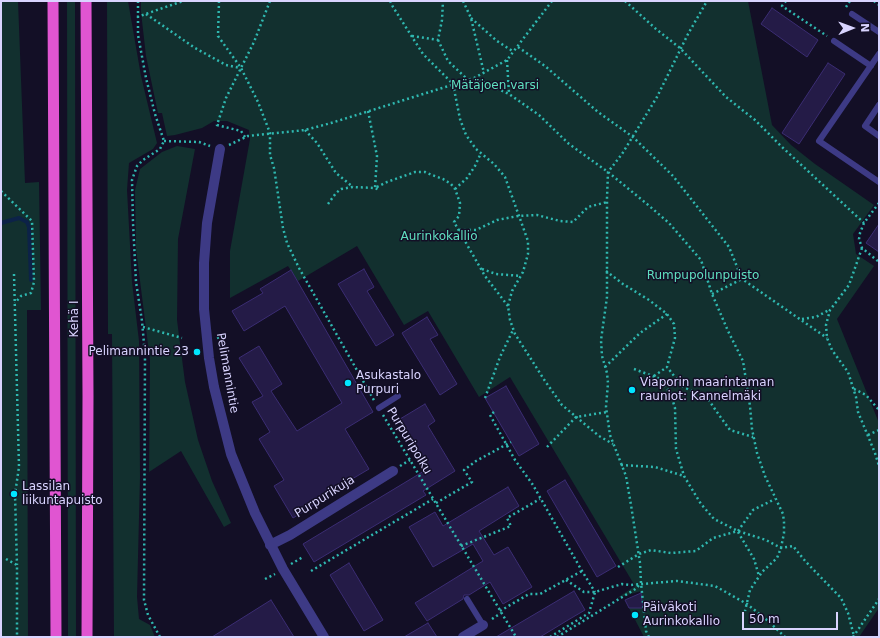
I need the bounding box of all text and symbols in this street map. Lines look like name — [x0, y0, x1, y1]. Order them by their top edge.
north arrow — [832, 8, 872, 48]
text: N — [858, 23, 871, 33]
park label: Mätäjoen varsi — [451, 79, 539, 93]
park label: Aurinkokallio — [401, 230, 477, 244]
park label: Rumpupolunpuisto — [647, 269, 759, 283]
street label: Kehä I — [68, 301, 82, 337]
street label: Pelimannintie — [213, 332, 241, 414]
place label: Pelimannintie 23 — [88, 345, 189, 359]
marker: Pelimannintie 23 — [192, 347, 202, 357]
place label: Asukastalo Purpuri — [356, 369, 421, 397]
place label: Viaporin maarintaman rauniot: Kannelmäki — [640, 376, 774, 404]
marker: Asukastalo Purpuri — [343, 378, 353, 388]
marker: Viaporin maarintaman rauniot: Kannelmäki — [627, 385, 637, 395]
street label: Purpuripolku — [383, 405, 435, 477]
street label: Purpurikuja — [292, 473, 358, 521]
place label: Lassilan liikuntapuisto — [22, 480, 103, 508]
marker: Lassilan liikuntapuisto — [9, 489, 19, 499]
place label: Päiväkoti Aurinkokallio — [643, 601, 720, 629]
scale bar — [744, 604, 840, 630]
marker: Päiväkoti Aurinkokallio — [630, 610, 640, 620]
text: 50 m — [749, 612, 780, 626]

